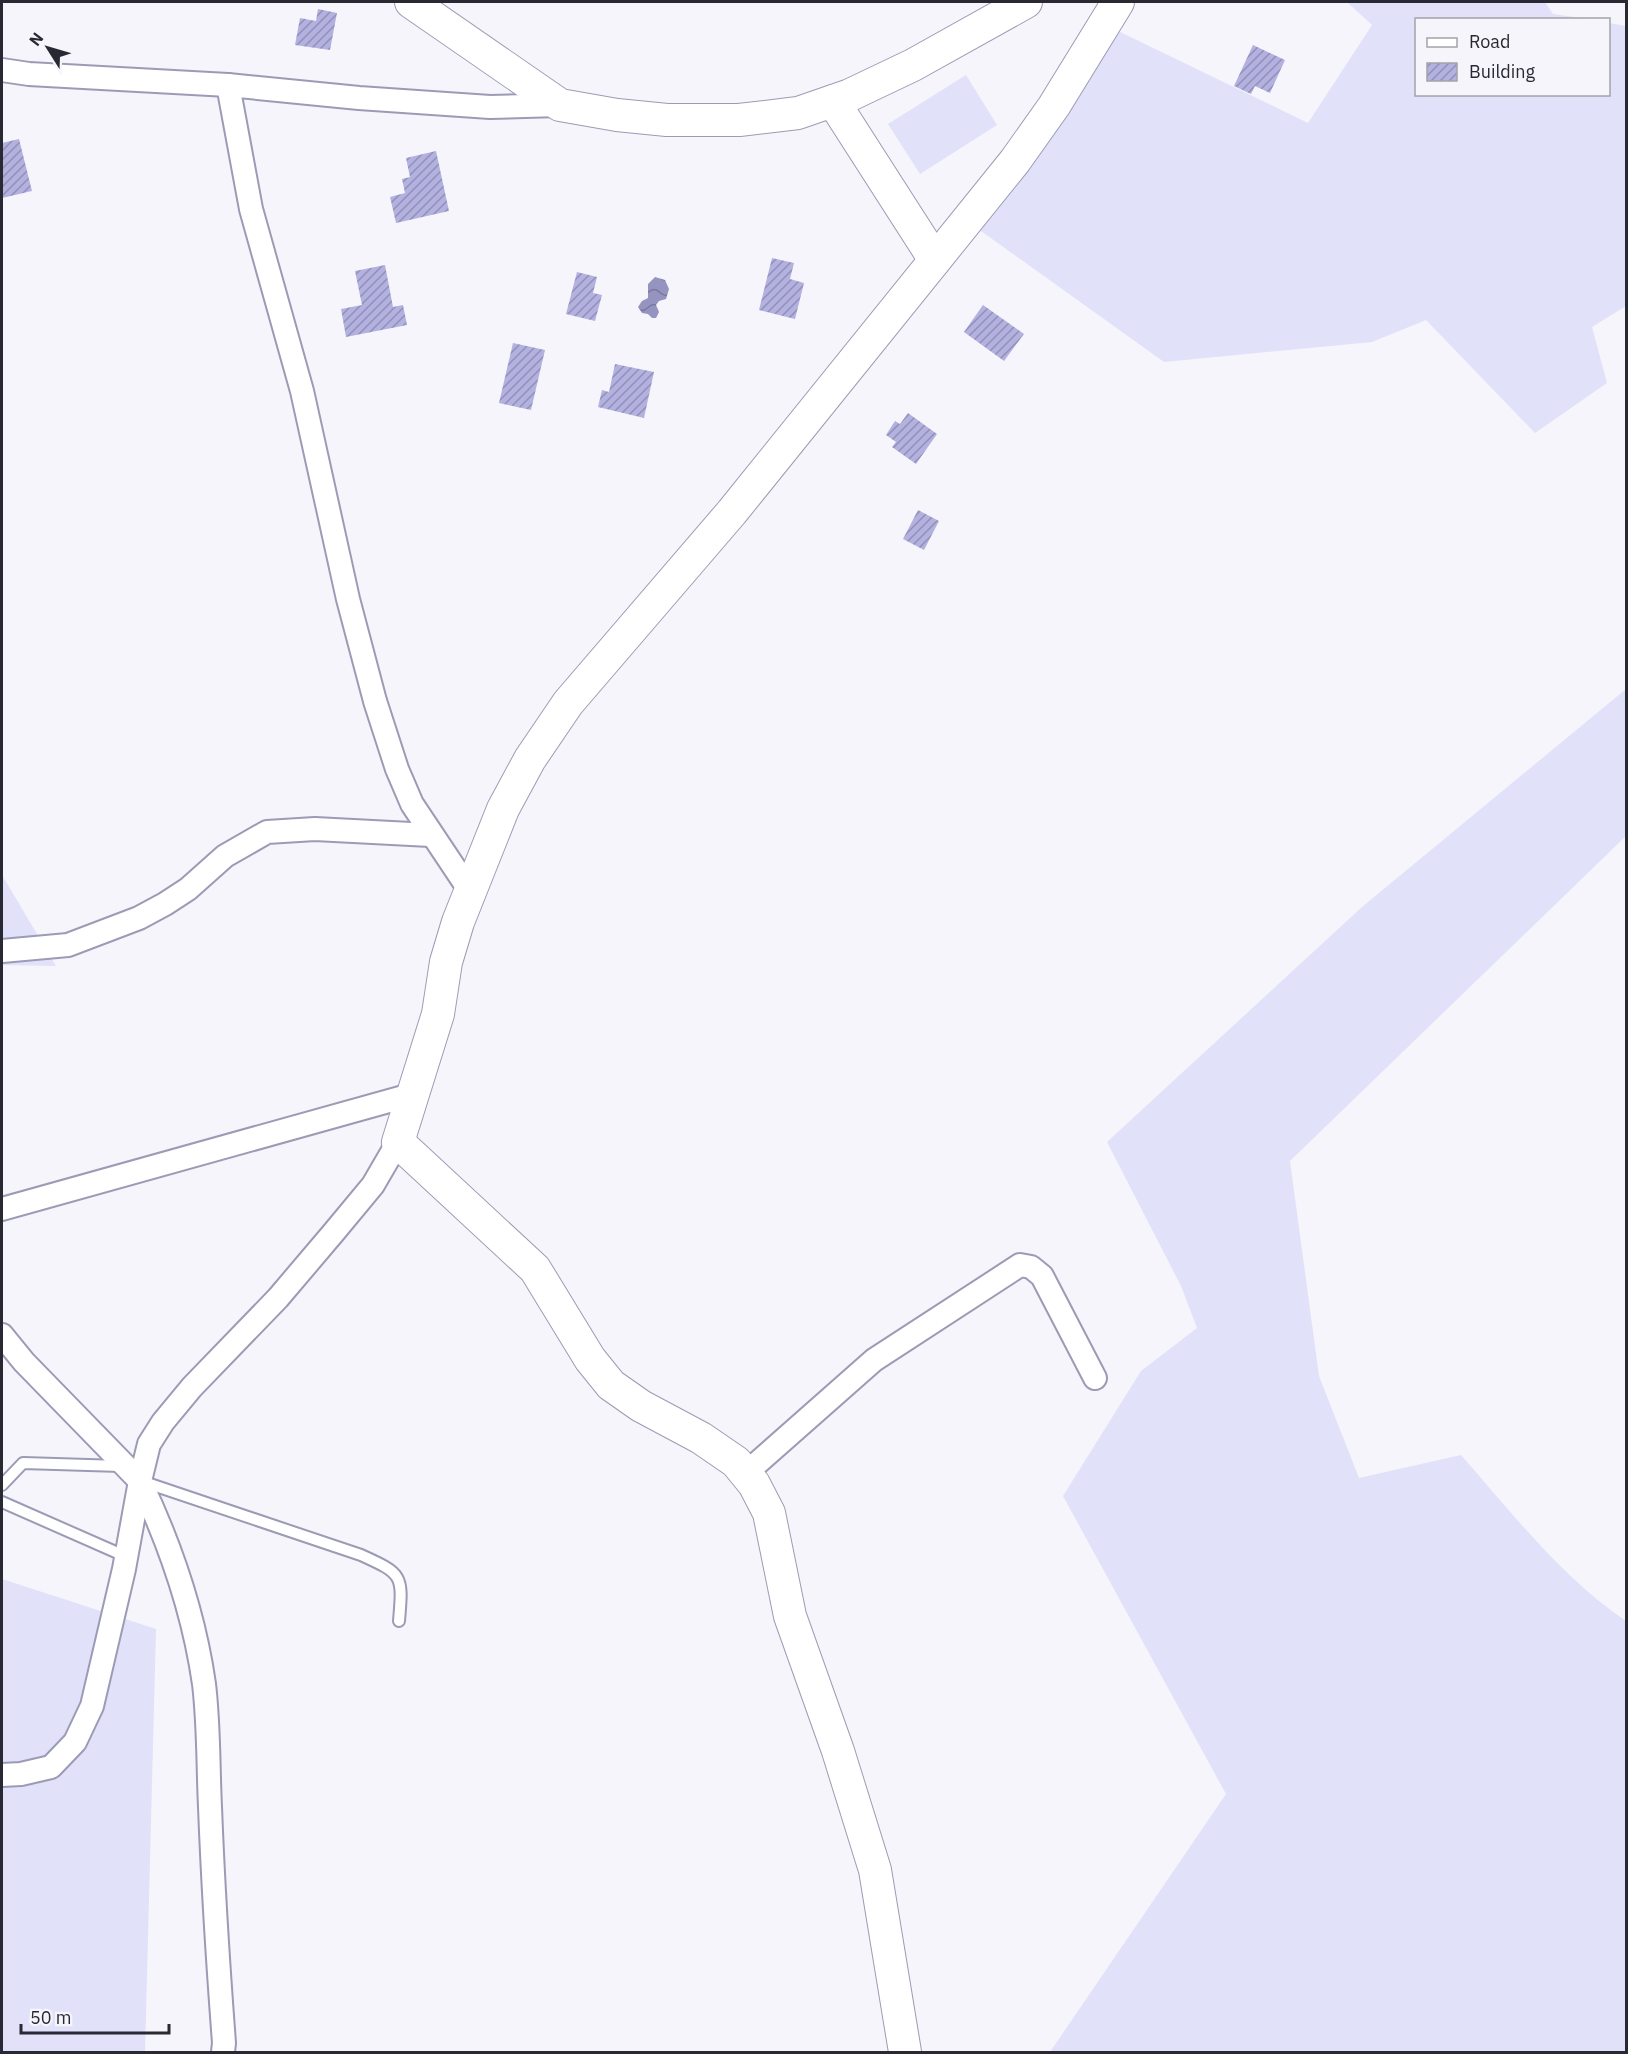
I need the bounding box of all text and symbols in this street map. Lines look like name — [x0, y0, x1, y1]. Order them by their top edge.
north arrow — [18, 18, 78, 78]
legend — [1415, 18, 1610, 96]
text: N — [25, 28, 47, 50]
text: Road — [1469, 30, 1510, 53]
text: Building — [1469, 60, 1536, 83]
scale bar — [21, 1997, 170, 2035]
text: 50 m — [30, 2006, 72, 2029]

